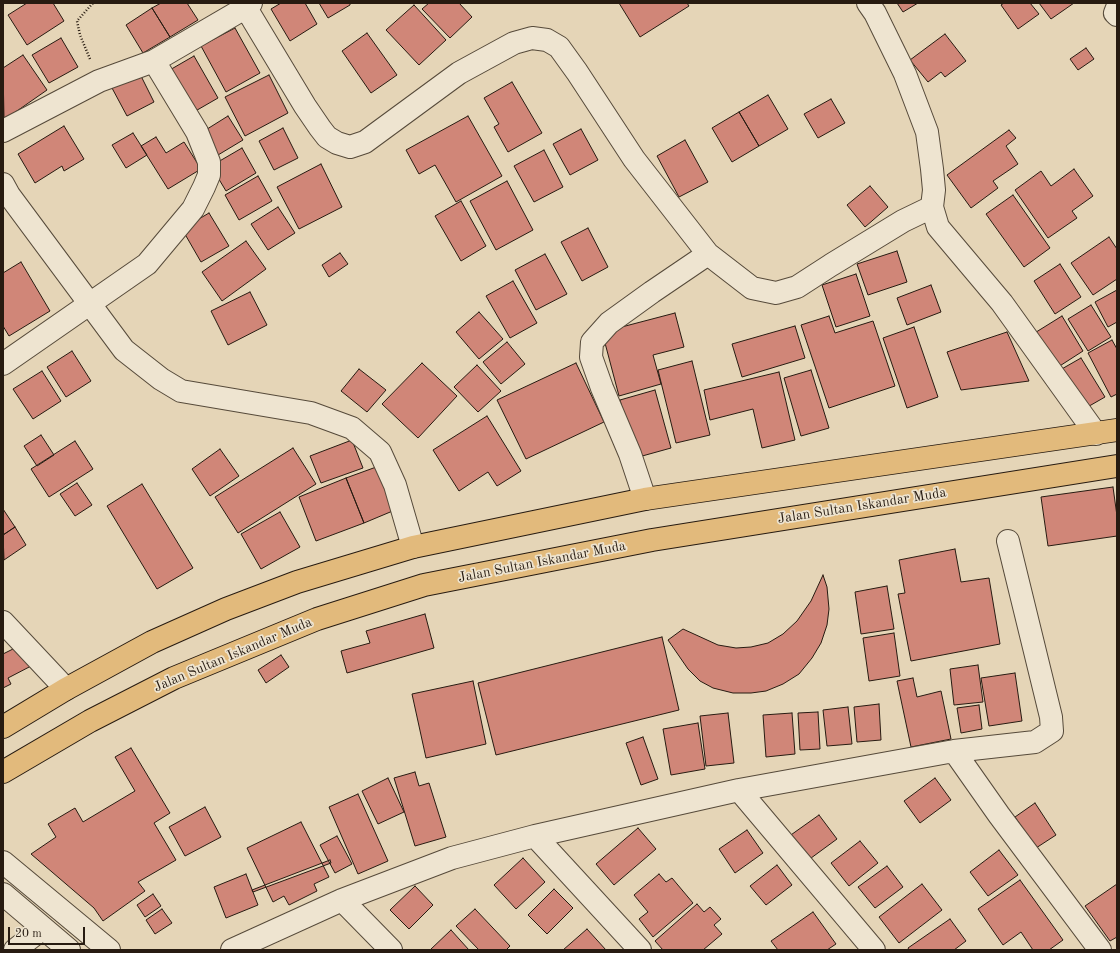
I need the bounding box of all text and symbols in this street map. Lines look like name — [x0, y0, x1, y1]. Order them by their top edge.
street label: Jalan Sultan Iskandar Muda — [776, 484, 948, 528]
street label: Jalan Sultan Iskandar Muda — [457, 537, 627, 587]
street label: Jalan Sultan Iskandar Muda — [151, 614, 315, 696]
scale bar — [10, 919, 87, 945]
text: 20 m — [15, 928, 42, 940]

